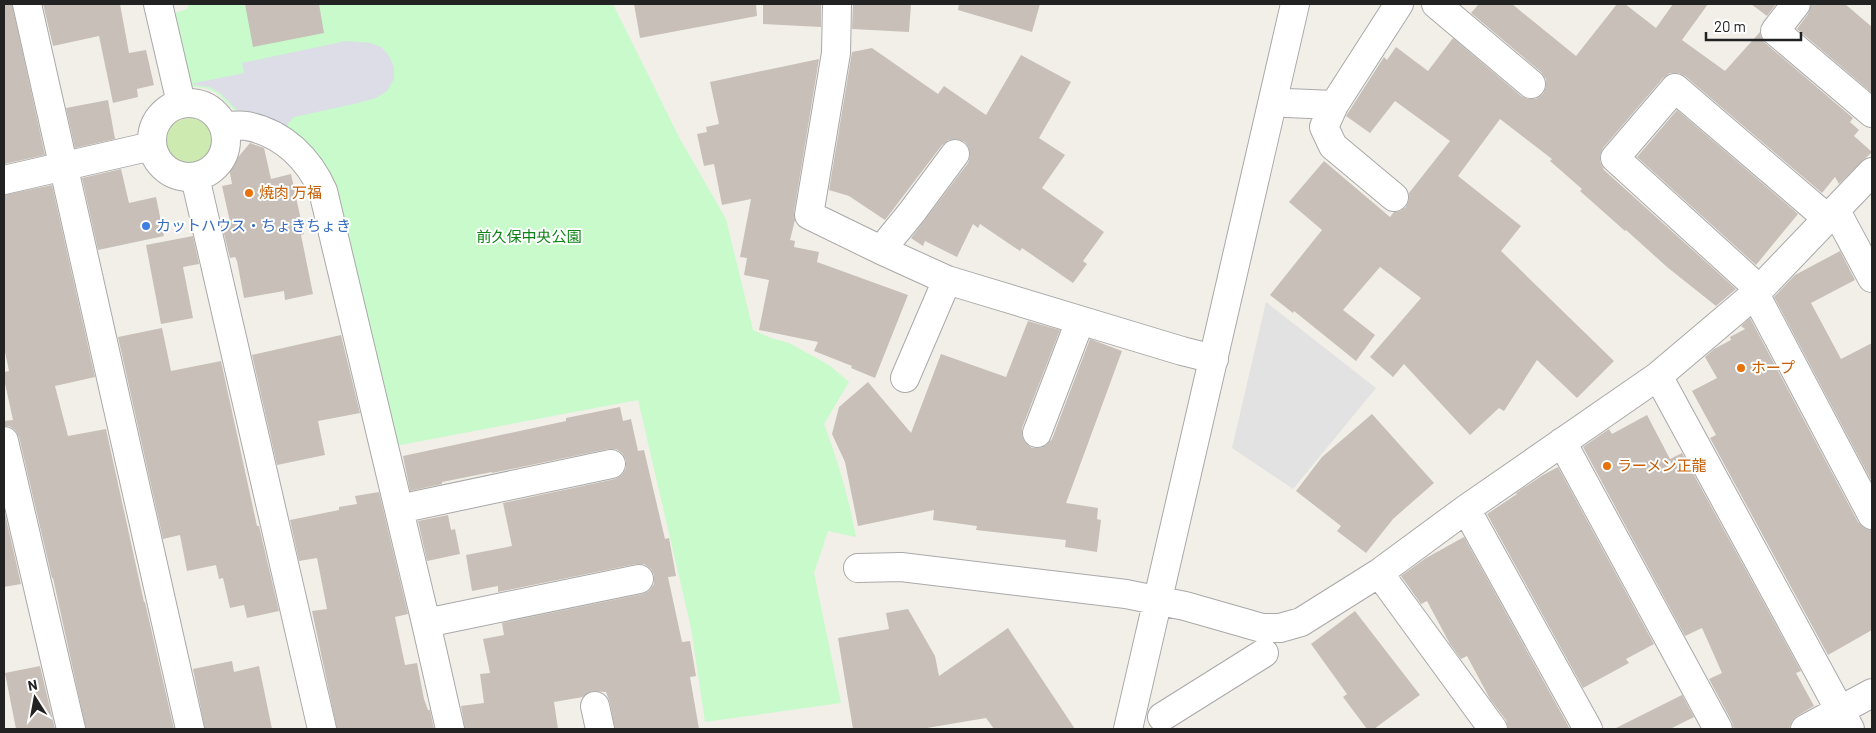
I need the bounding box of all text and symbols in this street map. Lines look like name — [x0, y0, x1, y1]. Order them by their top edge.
scale bar — [1706, 10, 1801, 42]
text: 20 m — [1714, 17, 1746, 35]
place label: 焼肉 万福 — [259, 183, 322, 201]
marker: 焼肉 万福 — [243, 187, 255, 199]
place label: カットハウス・ちょきちょき — [156, 216, 351, 234]
marker: カットハウス・ちょきちょき — [140, 220, 152, 232]
park label: 前久保中央公園 — [476, 227, 582, 245]
place label: ホープ — [1751, 358, 1795, 376]
marker: ホープ — [1735, 362, 1747, 374]
place label: ラーメン正龍 — [1617, 456, 1706, 474]
marker: ラーメン正龍 — [1601, 460, 1613, 472]
north arrow — [10, 673, 60, 723]
text: N — [26, 676, 39, 694]

